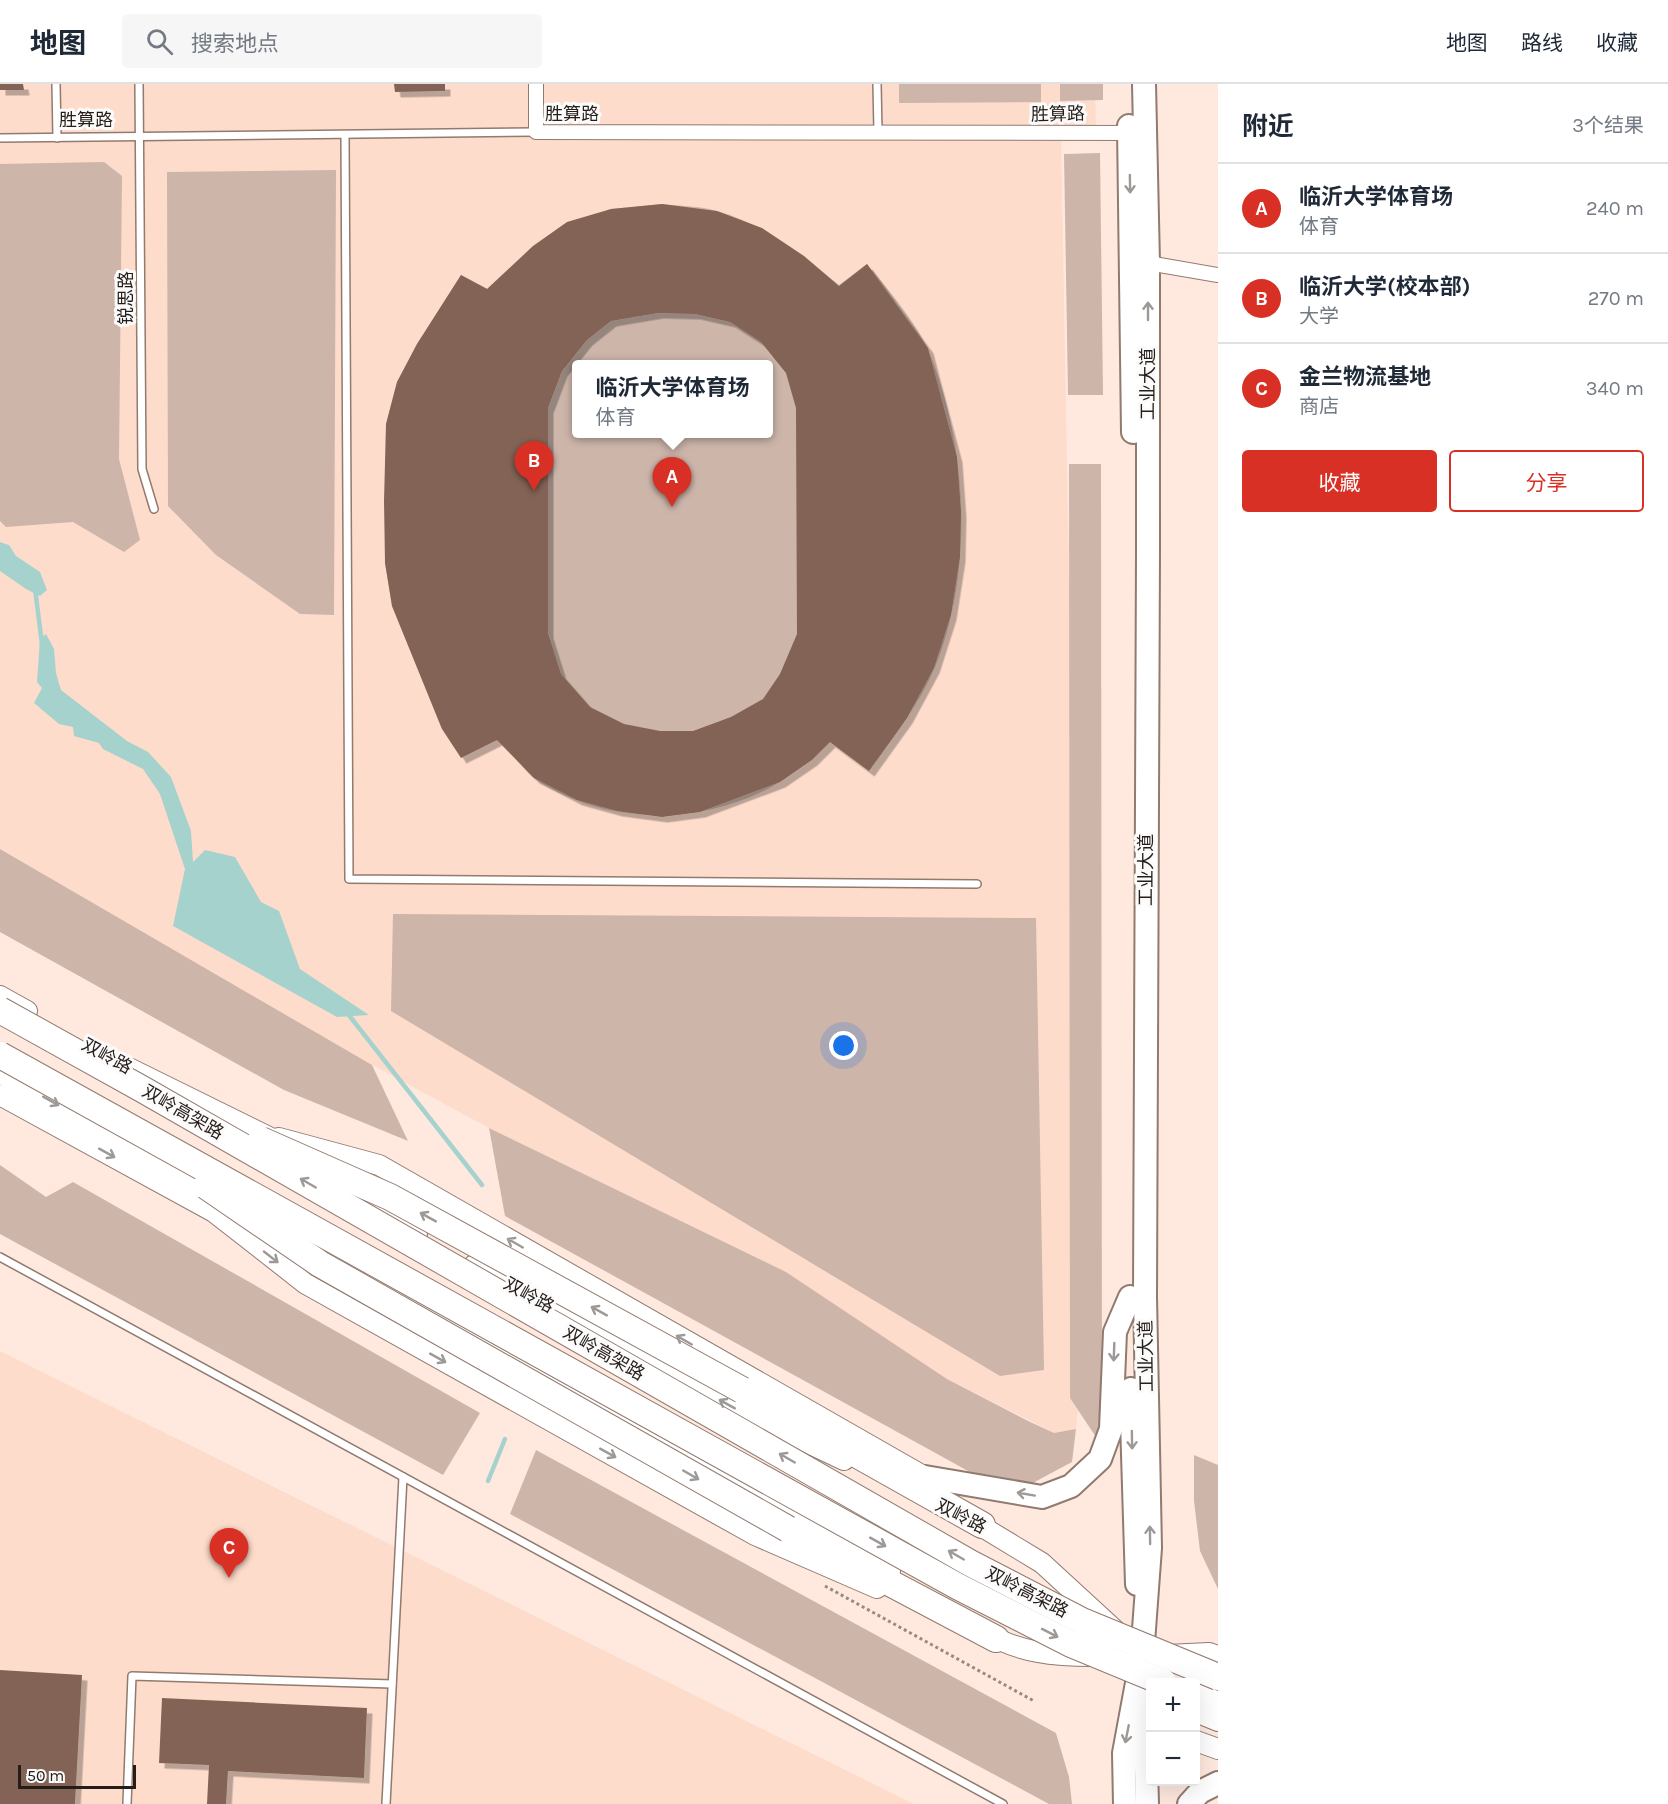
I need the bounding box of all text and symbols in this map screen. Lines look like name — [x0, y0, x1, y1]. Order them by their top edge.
search box — [122, 14, 542, 68]
icon: search — [143, 25, 176, 58]
text: 地图 — [30, 27, 86, 60]
text: 搜索地点 — [191, 31, 279, 57]
text: 地图 — [1446, 31, 1488, 55]
text: 路线 — [1521, 31, 1563, 55]
text: 收藏 — [1596, 31, 1638, 55]
street label: 胜算路 — [545, 103, 599, 125]
street label: 胜算路 — [1031, 103, 1085, 125]
street label: 胜算路 — [59, 109, 113, 131]
text: 附近 — [1242, 111, 1294, 142]
text: 3个结果 — [1572, 114, 1644, 137]
one-way arrow — [1124, 174, 1136, 194]
text: 临沂大学体育场 — [1299, 184, 1453, 210]
text: A — [1255, 197, 1268, 220]
text: 240 m — [1586, 197, 1644, 220]
text: 体育 — [1299, 215, 1339, 238]
street label: 锐思路 — [115, 271, 137, 325]
text: 临沂大学(校本部) — [1299, 274, 1471, 300]
text: B — [1255, 287, 1268, 310]
text: 270 m — [1588, 287, 1644, 310]
one-way arrow — [1142, 301, 1154, 321]
text: 大学 — [1299, 305, 1339, 328]
street label: 工业大道 — [1137, 348, 1159, 420]
popup — [572, 360, 773, 438]
text: 金兰物流基地 — [1299, 364, 1431, 390]
text: 临沂大学体育场 — [595, 375, 750, 401]
text: C — [1255, 377, 1268, 400]
text: 340 m — [1586, 377, 1644, 400]
text: 商店 — [1299, 395, 1339, 418]
text: 体育 — [595, 406, 635, 429]
pin: B — [514, 442, 554, 491]
button: 收藏 — [1242, 450, 1437, 512]
button: 分享 — [1449, 450, 1644, 512]
pin: A — [652, 458, 692, 507]
street label: 工业大道 — [1135, 834, 1157, 906]
your location — [829, 1031, 858, 1060]
street label: 双岭路 — [78, 1033, 136, 1079]
street label: 双岭高架路 — [139, 1080, 227, 1144]
one-way arrow — [42, 1096, 60, 1107]
one-way arrow — [97, 1148, 115, 1159]
one-way arrow — [300, 1177, 317, 1189]
one-way arrow — [420, 1211, 437, 1223]
one-way arrow — [507, 1237, 524, 1249]
one-way arrow — [263, 1250, 279, 1263]
street label: 双岭路 — [500, 1272, 558, 1318]
one-way arrow — [591, 1305, 608, 1317]
street label: 工业大道 — [1134, 1320, 1158, 1392]
street label: 双岭高架路 — [560, 1321, 648, 1385]
one-way arrow — [676, 1334, 693, 1346]
one-way arrow — [1109, 1342, 1120, 1362]
one-way arrow — [429, 1352, 446, 1364]
one-way arrow — [719, 1398, 737, 1409]
one-way arrow — [1126, 1429, 1138, 1449]
one-way arrow — [599, 1447, 616, 1459]
one-way arrow — [779, 1452, 796, 1464]
one-way arrow — [683, 1469, 700, 1481]
one-way arrow — [1017, 1488, 1037, 1499]
street label: 双岭路 — [932, 1494, 990, 1538]
one-way arrow — [1144, 1525, 1156, 1545]
pin: C — [210, 1528, 248, 1578]
one-way arrow — [868, 1537, 886, 1548]
one-way arrow — [948, 1549, 965, 1561]
street label: 双岭高架路 — [982, 1562, 1072, 1622]
one-way arrow — [1040, 1628, 1058, 1640]
map controls — [1146, 1678, 1200, 1786]
button: + — [1146, 1678, 1200, 1732]
one-way arrow — [1121, 1724, 1132, 1743]
button: − — [1146, 1732, 1200, 1786]
scale bar — [18, 1762, 136, 1790]
text: 50 m — [27, 1766, 64, 1785]

